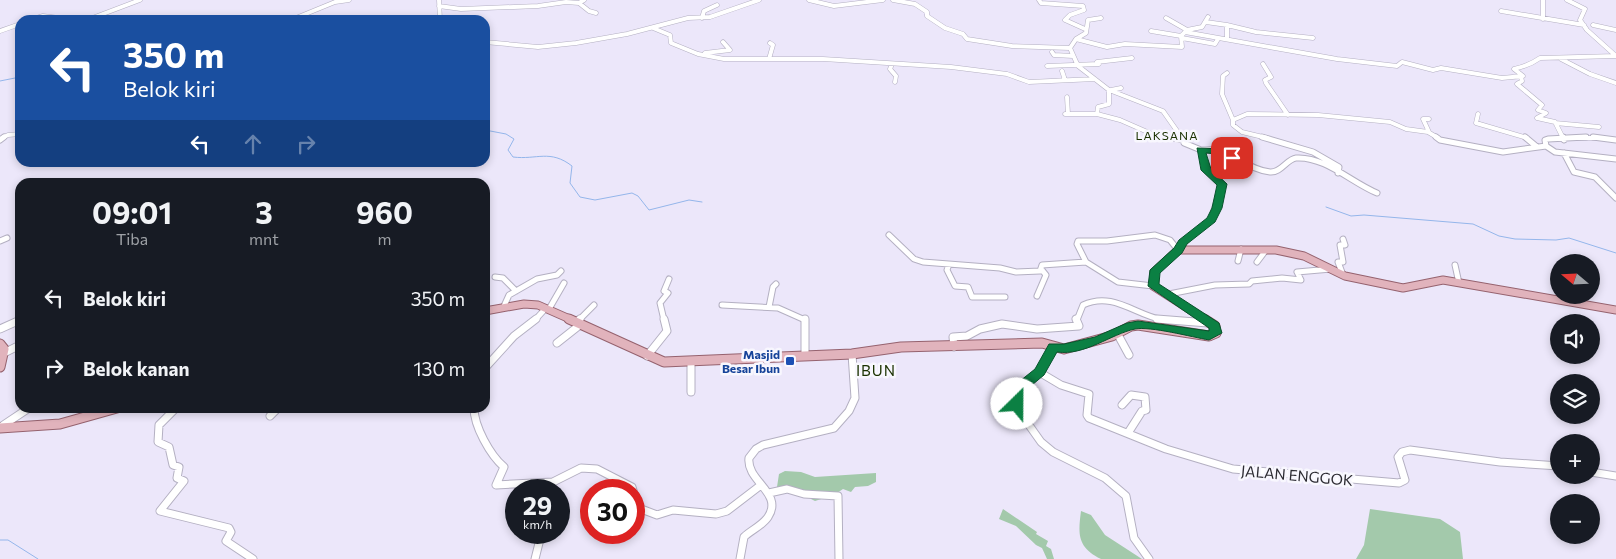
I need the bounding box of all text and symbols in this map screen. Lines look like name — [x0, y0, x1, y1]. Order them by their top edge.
text: 350 m — [123, 32, 224, 75]
icon: left — [40, 35, 105, 100]
text: Belok kiri — [123, 75, 216, 102]
district label: LAKSANA — [1136, 128, 1198, 142]
icon: left — [186, 130, 214, 158]
icon: ahead — [239, 130, 267, 158]
icon: right — [292, 130, 320, 158]
pin — [1211, 137, 1253, 179]
icon: arrive — [1218, 144, 1246, 172]
text: 09:01 — [92, 193, 172, 230]
text: 3 — [255, 193, 273, 230]
text: 960 — [356, 193, 413, 230]
text: Tiba — [116, 229, 148, 248]
text: mnt — [249, 229, 279, 248]
text: m — [377, 229, 391, 248]
north arrow — [1550, 254, 1600, 304]
map controls — [1550, 254, 1600, 544]
icon: left — [40, 284, 68, 312]
text: Belok kiri — [83, 287, 166, 310]
text: 350 m — [411, 287, 465, 310]
button: sound — [1550, 314, 1600, 364]
place label: Masjid Besar Ibun — [722, 347, 780, 375]
icon: right — [40, 354, 68, 382]
marker: Masjid Besar Ibun — [784, 355, 796, 367]
text: Belok kanan — [83, 357, 190, 380]
text: 130 m — [413, 357, 465, 380]
district label: IBUN — [856, 361, 896, 379]
button: layers — [1550, 374, 1600, 424]
position arrow — [990, 377, 1042, 429]
button: + — [1550, 434, 1600, 484]
street label: JALAN ENGGOK — [1240, 461, 1354, 489]
speed limit sign: 30 — [580, 479, 645, 544]
text: 29 — [523, 490, 552, 520]
button: − — [1550, 494, 1600, 544]
text: km/h — [523, 517, 552, 531]

